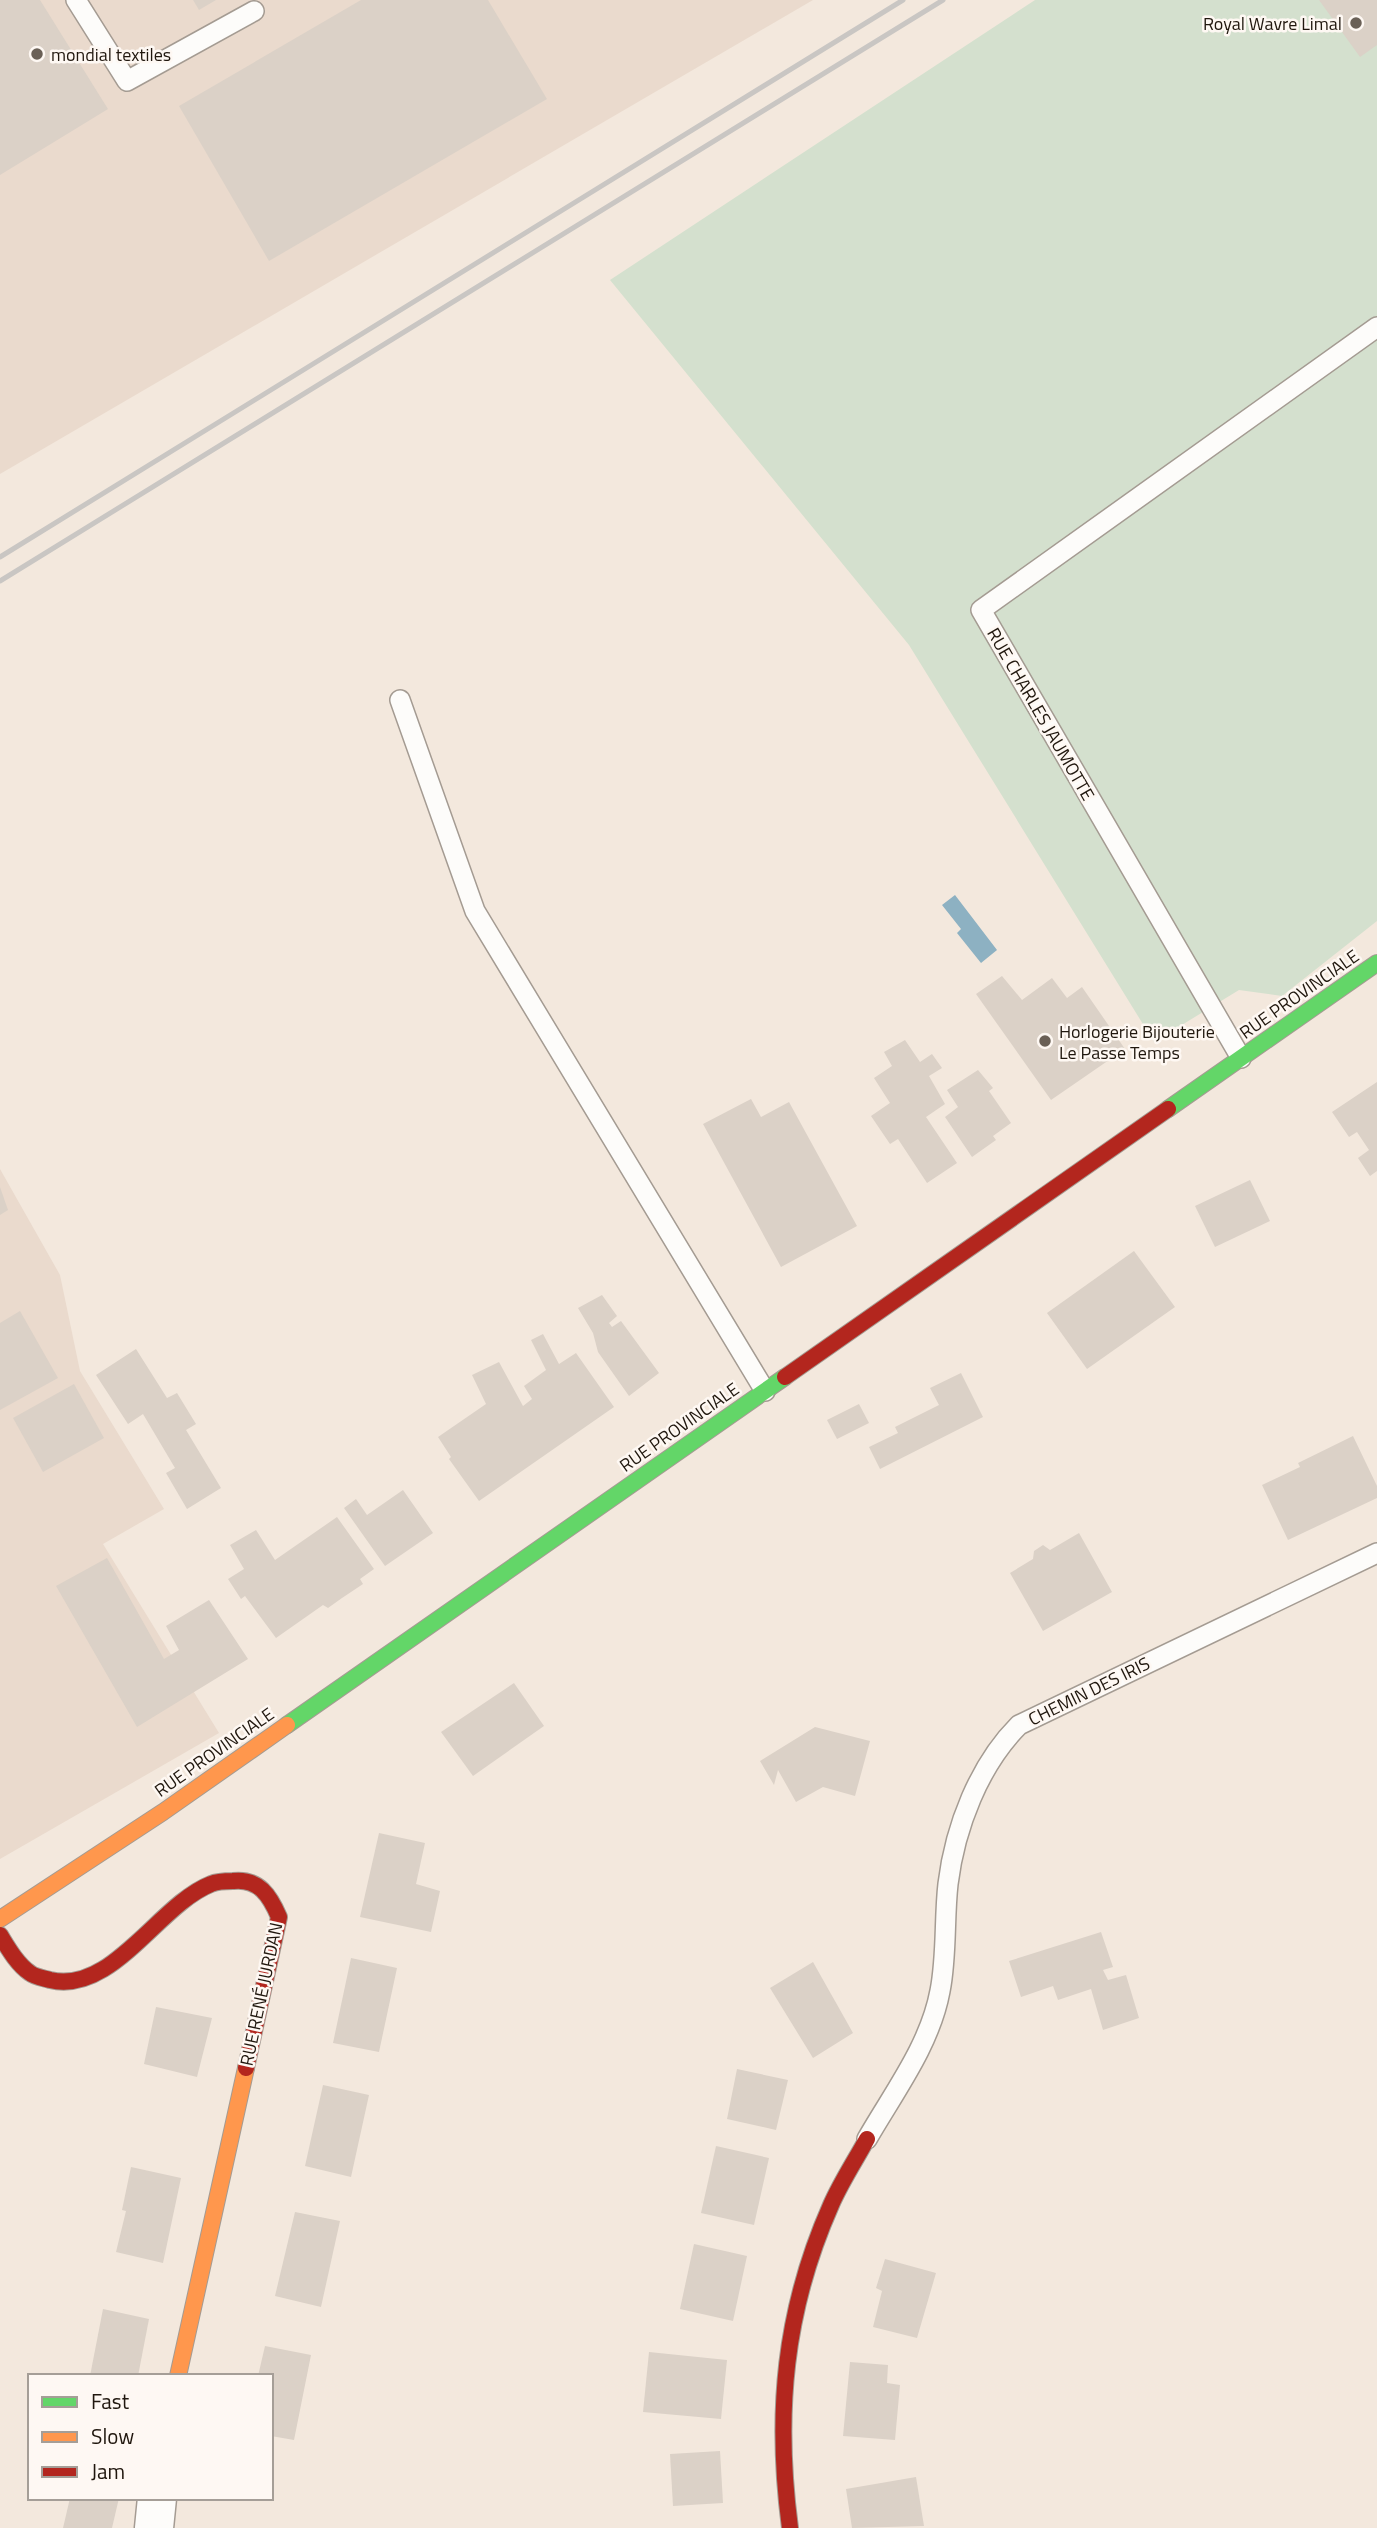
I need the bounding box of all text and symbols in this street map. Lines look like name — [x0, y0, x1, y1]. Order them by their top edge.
place label: Royal Wavre Limal — [1203, 10, 1342, 37]
marker: Royal Wavre Limal — [1348, 15, 1364, 31]
place label: mondial textiles — [51, 41, 171, 68]
marker: mondial textiles — [29, 46, 45, 62]
street label: RUE CHARLES JAUMOTTE — [980, 623, 1102, 805]
street label: RUE PROVINCIALE — [1234, 943, 1364, 1045]
place label: Horlogerie Bijouterie Le Passe Temps — [1059, 1018, 1215, 1066]
marker: Horlogerie Bijouterie Le Passe Temps — [1037, 1033, 1053, 1049]
street label: RUE PROVINCIALE — [614, 1376, 744, 1478]
street label: CHEMIN DES IRIS — [1024, 1650, 1154, 1732]
street label: RUE PROVINCIALE — [149, 1701, 279, 1803]
street label: RUE RENÉ JURDAN — [233, 1920, 289, 2068]
legend — [28, 2374, 273, 2500]
text: Fast — [91, 2385, 130, 2417]
text: Slow — [91, 2420, 134, 2452]
text: Jam — [91, 2455, 125, 2487]

